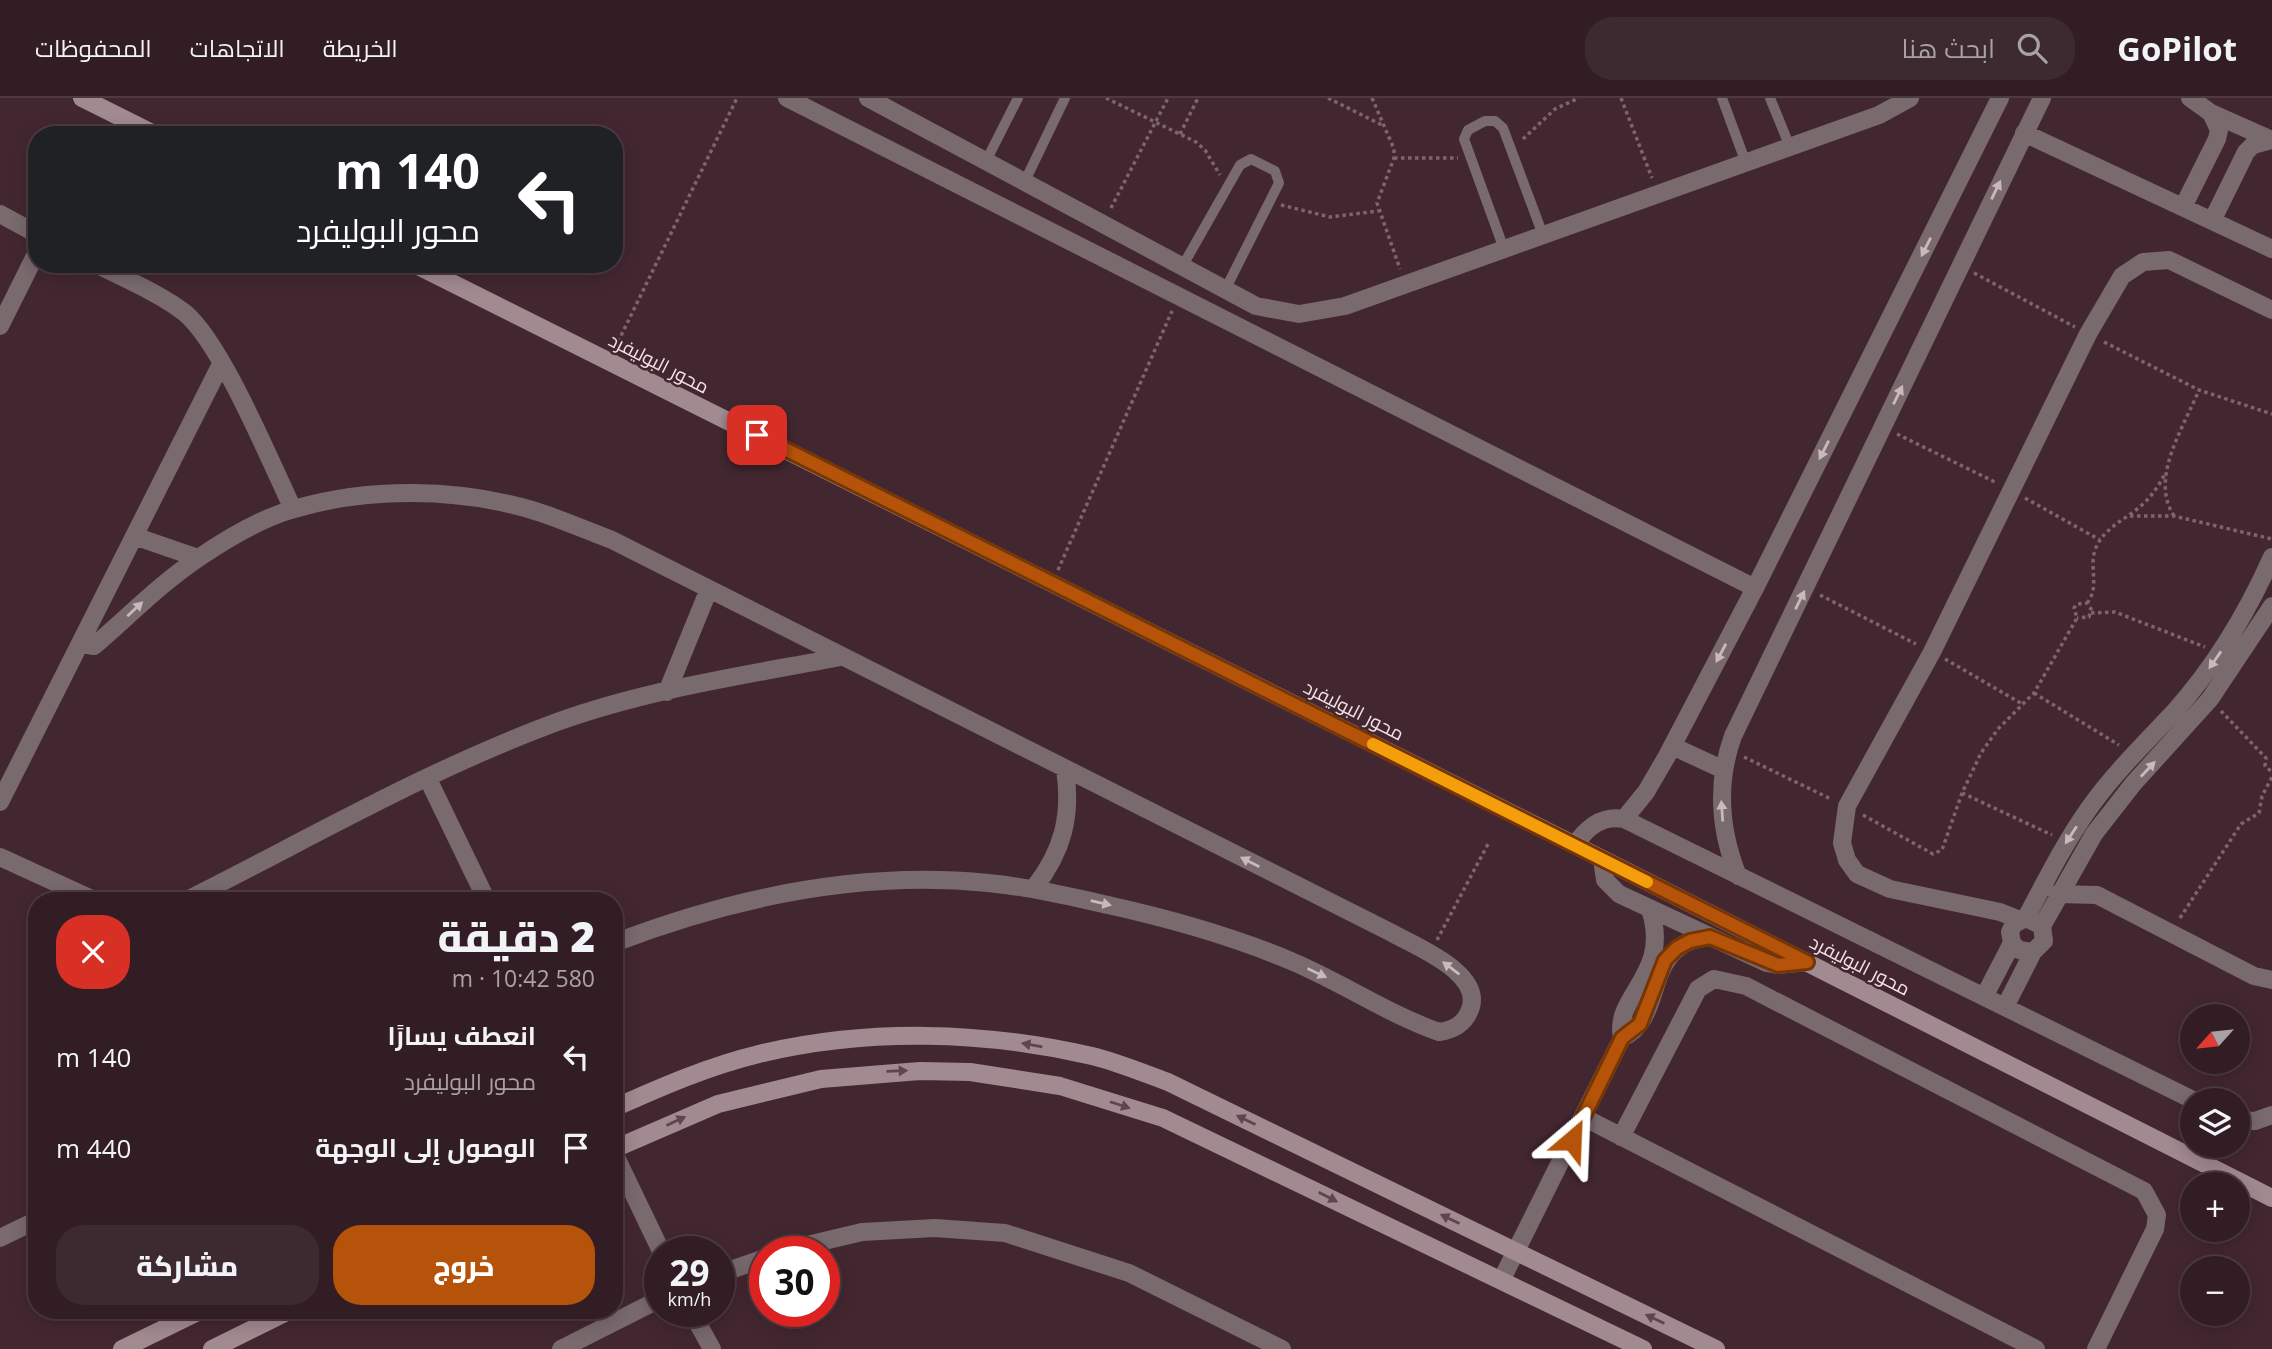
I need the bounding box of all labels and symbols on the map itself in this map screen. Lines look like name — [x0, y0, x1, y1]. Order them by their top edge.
one-way arrow — [1991, 180, 2002, 200]
one-way arrow — [1920, 237, 1931, 257]
street label: محور البوليفرد — [604, 327, 714, 399]
one-way arrow — [1892, 385, 1904, 405]
pin — [727, 405, 787, 465]
one-way arrow — [1818, 440, 1830, 460]
one-way arrow — [1794, 590, 1805, 610]
one-way arrow — [126, 601, 143, 617]
one-way arrow — [1715, 643, 1727, 663]
one-way arrow — [2209, 650, 2222, 669]
street label: محور البوليفرد — [1299, 674, 1409, 746]
one-way arrow — [2139, 761, 2155, 778]
one-way arrow — [1717, 799, 1728, 821]
one-way arrow — [2064, 826, 2078, 844]
one-way arrow — [1240, 856, 1260, 867]
one-way arrow — [1090, 898, 1112, 909]
street label: محور البوليفرد — [1805, 929, 1915, 1001]
one-way arrow — [1442, 961, 1460, 975]
one-way arrow — [1307, 967, 1327, 979]
north arrow — [2180, 1004, 2250, 1074]
one-way arrow — [1021, 1039, 1043, 1050]
one-way arrow — [886, 1066, 908, 1077]
one-way arrow — [1110, 1100, 1131, 1110]
position arrow — [1535, 1103, 1609, 1177]
one-way arrow — [1236, 1114, 1256, 1125]
one-way arrow — [666, 1115, 686, 1127]
one-way arrow — [1318, 1192, 1338, 1203]
one-way arrow — [1440, 1213, 1460, 1225]
speed limit sign: 30 — [749, 1236, 840, 1327]
one-way arrow — [1645, 1313, 1665, 1325]

